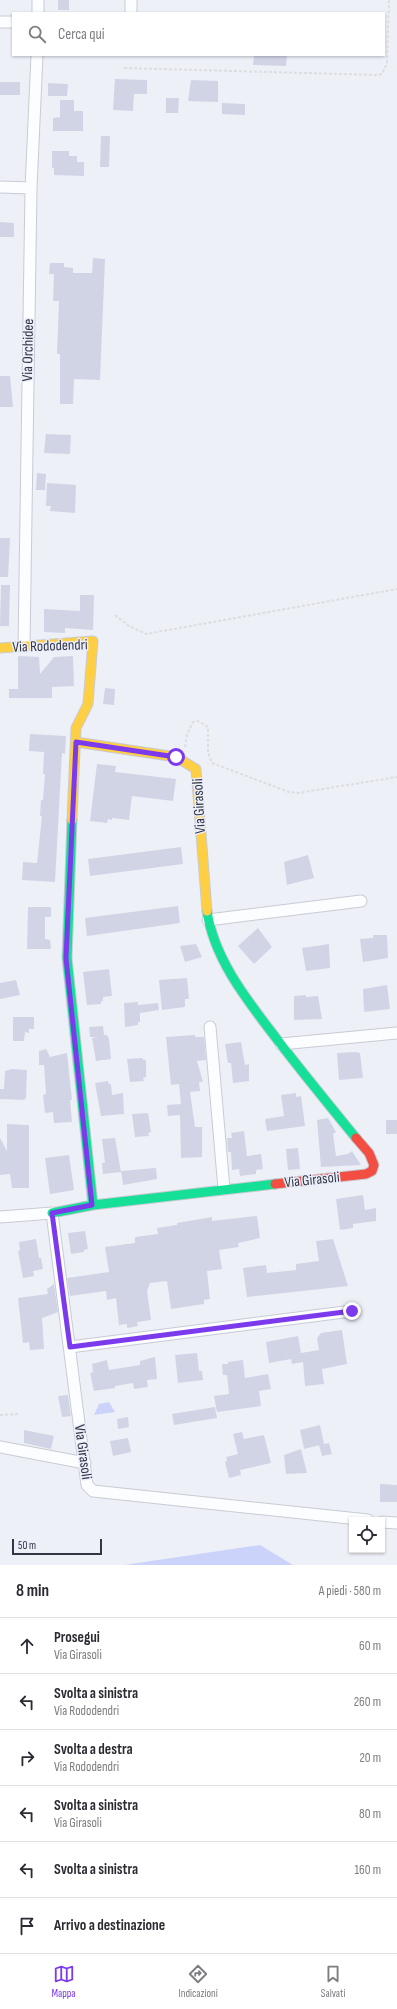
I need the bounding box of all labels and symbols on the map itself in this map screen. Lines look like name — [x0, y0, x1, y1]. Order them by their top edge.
street label: Via Orchidee — [18, 318, 38, 382]
street label: Via Rododendri — [12, 635, 88, 657]
route start — [167, 748, 185, 766]
street label: Via Girasoli — [188, 778, 210, 834]
street label: Via Girasoli — [283, 1168, 341, 1192]
route end — [343, 1302, 361, 1320]
street label: Via Girasoli — [70, 1423, 96, 1481]
scale bar — [12, 1537, 102, 1556]

